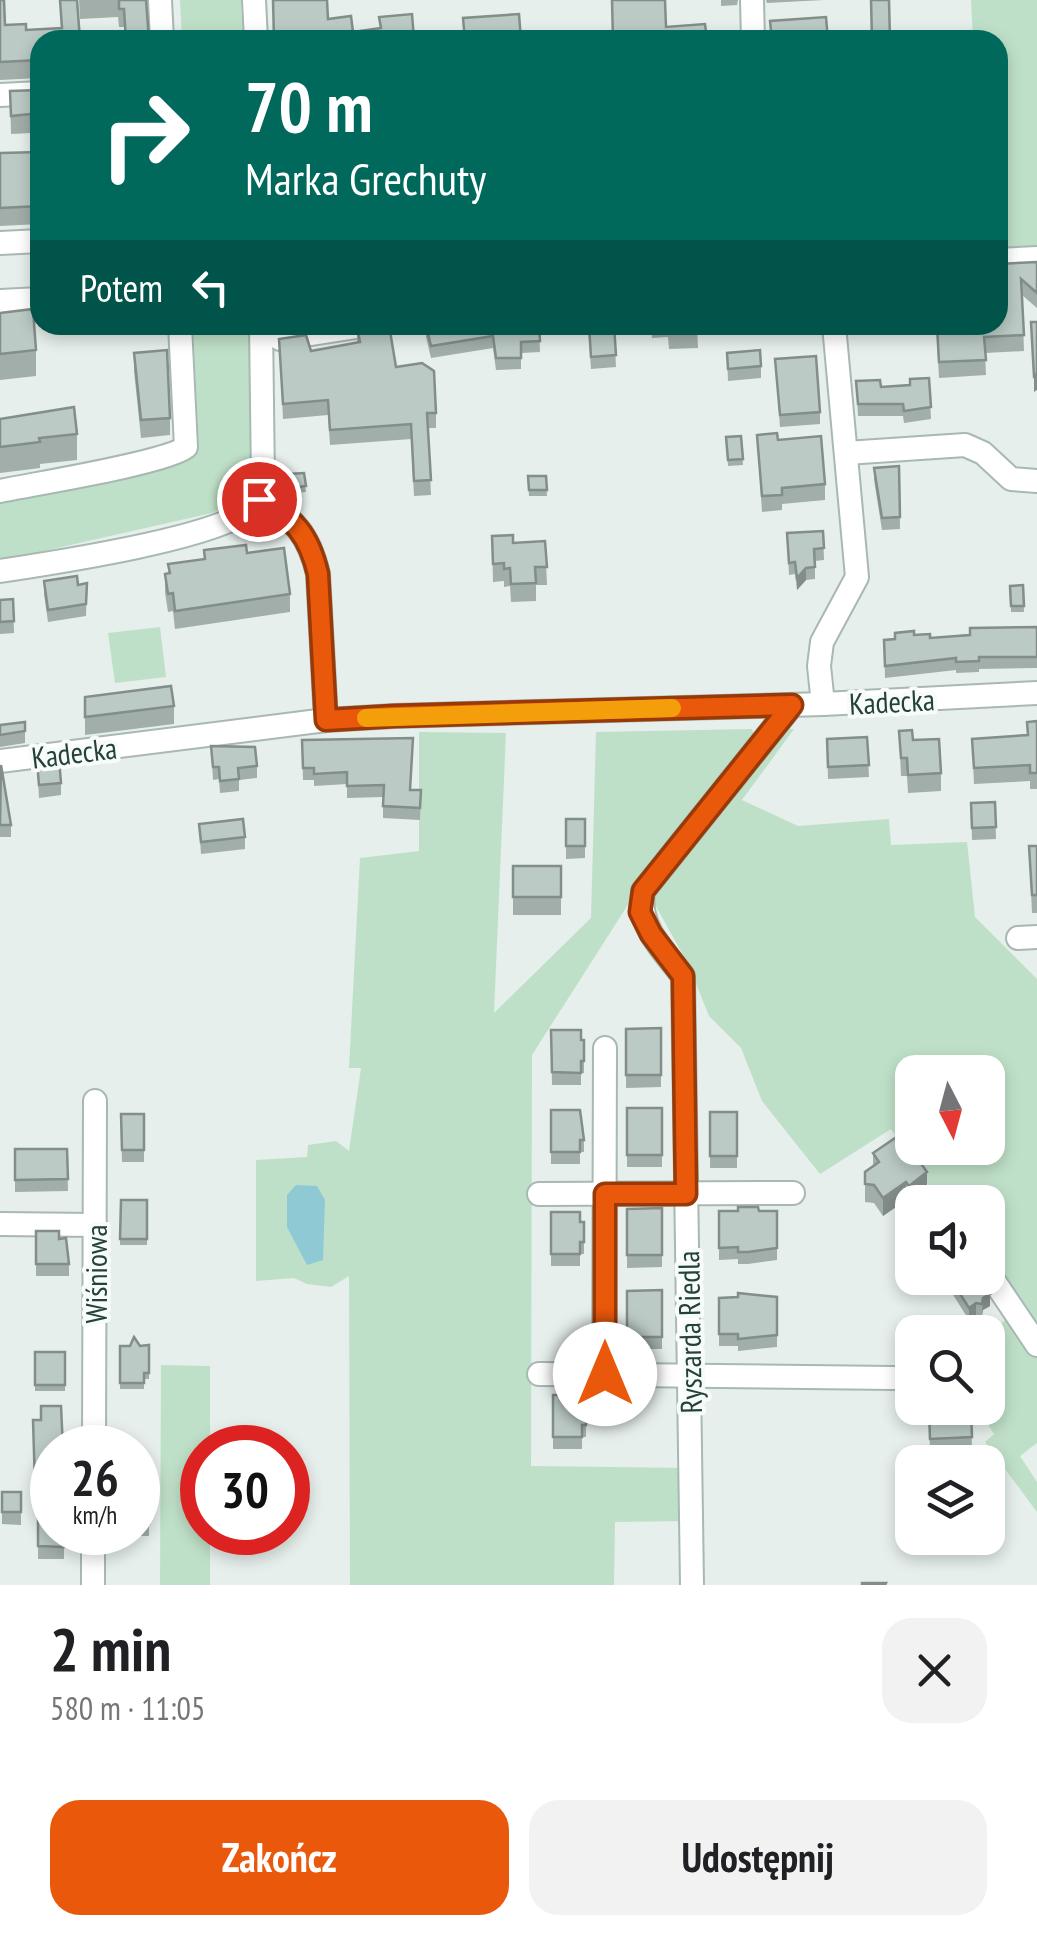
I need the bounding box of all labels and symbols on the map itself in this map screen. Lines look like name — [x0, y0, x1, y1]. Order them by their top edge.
pin — [217, 457, 302, 542]
street label: Kadecka — [848, 679, 936, 723]
street label: Kadecka — [29, 727, 119, 777]
north arrow — [895, 1055, 1005, 1165]
street label: Wiśniowa — [76, 1225, 115, 1323]
street label: Ryszarda Riedla — [668, 1250, 710, 1414]
position arrow — [553, 1322, 657, 1426]
speed limit sign: 30 — [180, 1425, 310, 1555]

